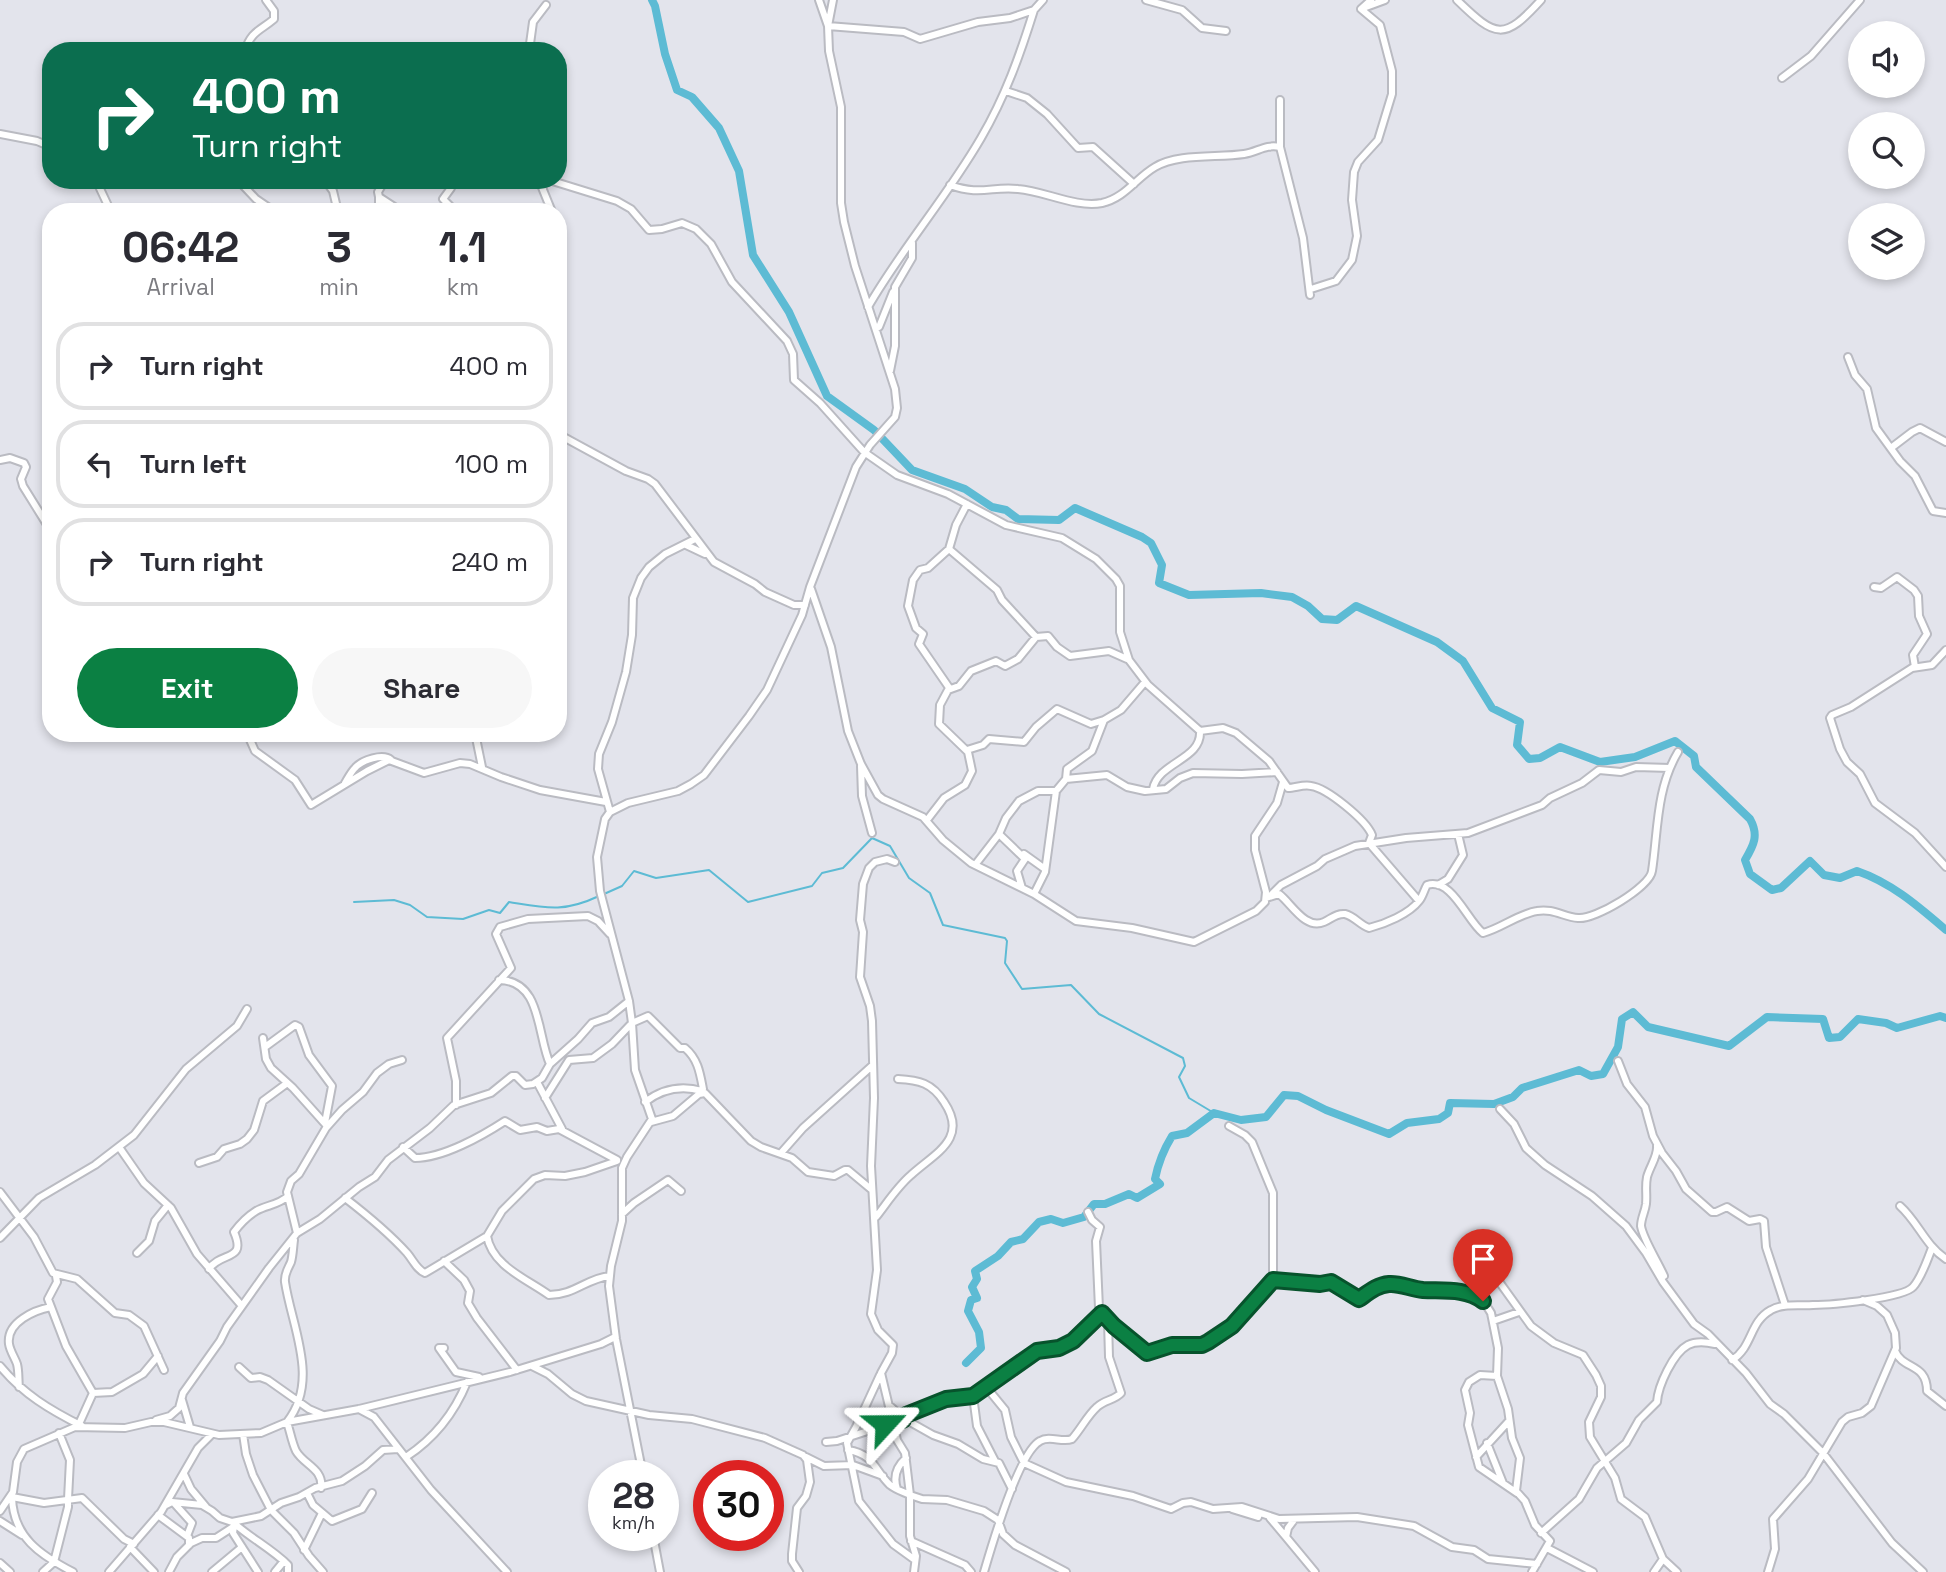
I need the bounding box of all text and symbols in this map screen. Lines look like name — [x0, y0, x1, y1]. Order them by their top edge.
map controls — [1848, 21, 1925, 280]
button: sound — [1848, 21, 1925, 98]
text: 400 m — [192, 65, 341, 127]
icon: right — [77, 70, 168, 161]
button: search — [1848, 112, 1925, 189]
text: Turn right — [192, 126, 342, 166]
button: layers — [1848, 203, 1925, 280]
text: 06:42 — [122, 221, 239, 274]
text: 3 — [326, 221, 352, 274]
text: 1.1 — [439, 221, 487, 274]
text: Arrival — [146, 272, 215, 302]
text: min — [319, 272, 359, 302]
text: km — [447, 272, 479, 302]
icon: right — [81, 347, 119, 385]
text: Turn right — [140, 349, 264, 383]
text: 400 m — [449, 349, 528, 383]
icon: left — [81, 445, 119, 483]
text: Turn left — [140, 447, 247, 481]
text: 100 m — [455, 447, 528, 481]
icon: right — [81, 543, 119, 581]
text: Turn right — [140, 545, 264, 579]
text: 240 m — [451, 545, 528, 579]
button: Exit — [77, 648, 298, 728]
button: Share — [312, 648, 532, 728]
pin — [1453, 1229, 1513, 1301]
icon: arrive — [1464, 1240, 1502, 1278]
position arrow — [848, 1387, 922, 1461]
speed limit sign: 30 — [693, 1460, 784, 1551]
text: 28 — [613, 1474, 654, 1518]
text: km/h — [612, 1511, 655, 1534]

